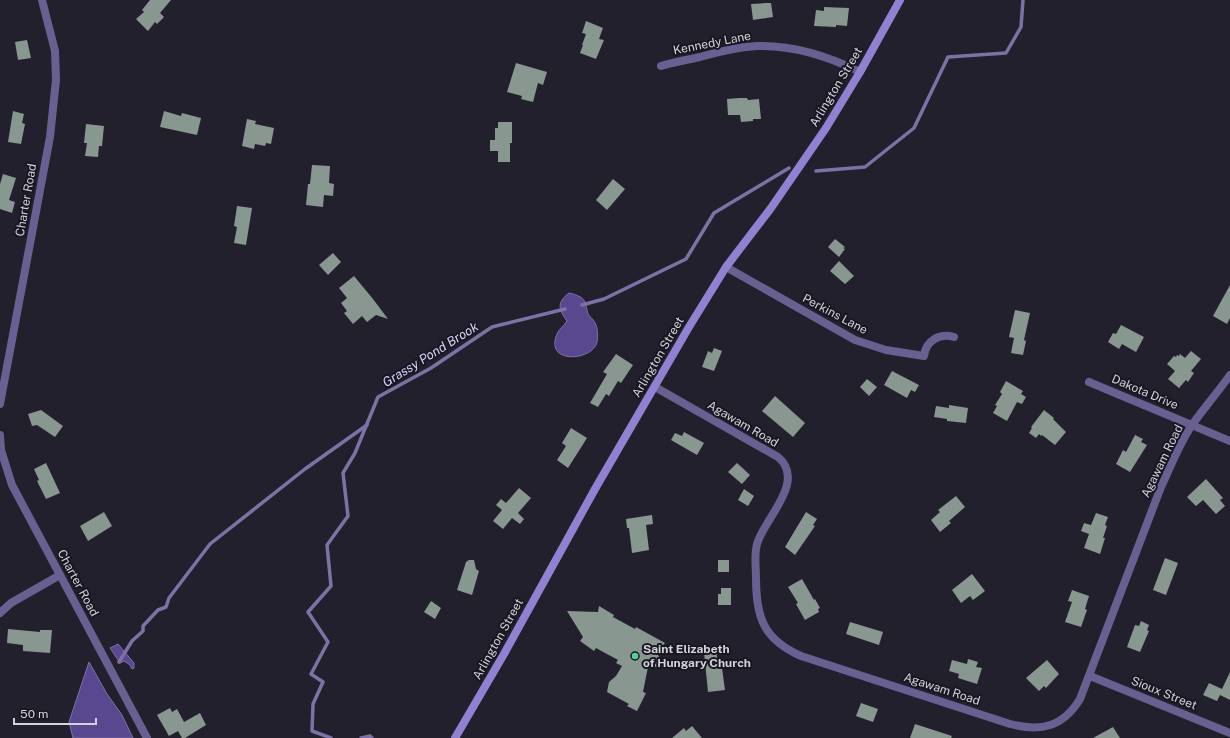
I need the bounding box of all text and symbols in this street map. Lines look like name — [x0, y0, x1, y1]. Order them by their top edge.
street label: Kennedy Lane — [672, 29, 752, 57]
street label: Arlington Street — [807, 44, 865, 129]
street label: Charter Road — [13, 163, 39, 237]
street label: Perkins Lane — [800, 291, 870, 337]
street label: Arlington Street — [629, 314, 687, 400]
water label: Grassy Pond Brook — [380, 319, 481, 390]
street label: Dakota Drive — [1110, 372, 1181, 412]
street label: Agawam Road — [705, 398, 781, 450]
street label: Agawam Road — [1138, 422, 1186, 500]
street label: Charter Road — [55, 547, 101, 619]
street label: Arlington Street — [470, 596, 526, 682]
place label: Saint Elizabeth of Hungary Church — [643, 642, 751, 670]
marker: Saint Elizabeth of Hungary Church — [630, 651, 640, 661]
street label: Agawam Road — [902, 670, 982, 708]
street label: Sioux Street — [1129, 673, 1199, 713]
scale bar — [14, 700, 96, 726]
text: 50 m — [20, 707, 48, 721]

